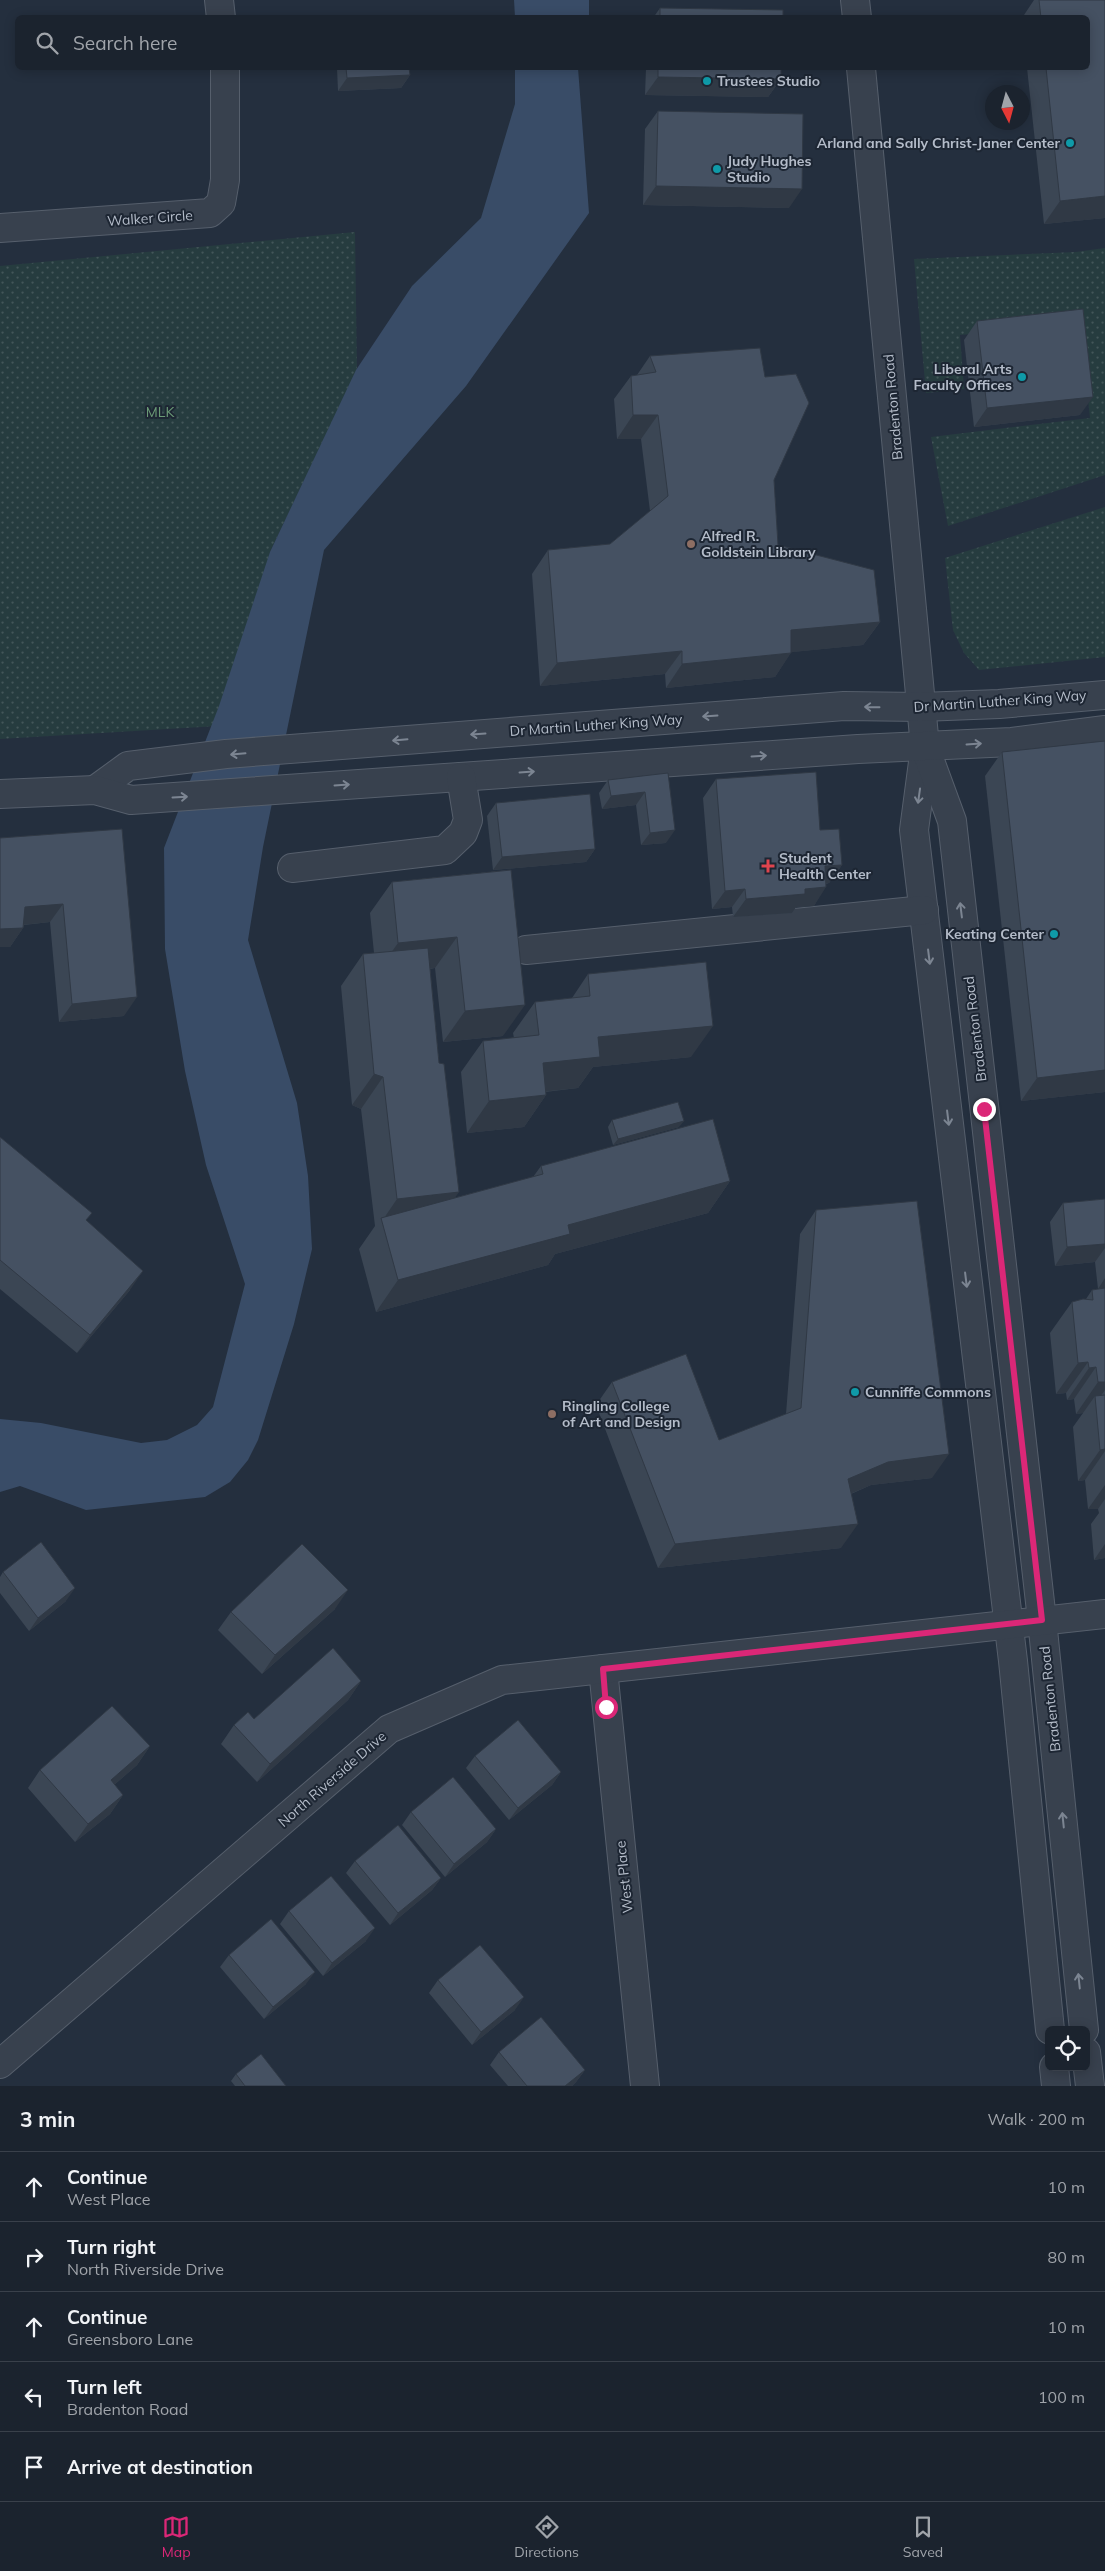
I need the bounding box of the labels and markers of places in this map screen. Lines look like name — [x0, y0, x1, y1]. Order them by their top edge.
place label: Trustees Studio — [717, 72, 820, 90]
marker: Trustees Studio — [701, 75, 713, 87]
place label: Arland and Sally Christ-Janer Center — [817, 134, 1060, 152]
marker: Arland and Sally Christ-Janer Center — [1064, 137, 1076, 149]
place label: Judy Hughes Studio — [727, 152, 812, 186]
marker: Judy Hughes Studio — [711, 163, 723, 175]
place label: Liberal Arts Faculty Offices — [913, 360, 1012, 394]
marker: Liberal Arts Faculty Offices — [1016, 371, 1028, 383]
place label: Alfred R. Goldstein Library — [701, 527, 816, 561]
marker: Alfred R. Goldstein Library — [685, 538, 697, 550]
place label: Student Health Center — [779, 849, 872, 883]
marker: Student Health Center — [761, 859, 775, 873]
place label: Keating Center — [945, 925, 1044, 943]
marker: Keating Center — [1048, 928, 1060, 940]
place label: Cunniffe Commons — [865, 1383, 991, 1401]
marker: Cunniffe Commons — [849, 1386, 861, 1398]
place label: Ringling College of Art and Design — [562, 1397, 681, 1431]
marker: Ringling College of Art and Design — [546, 1408, 558, 1420]

